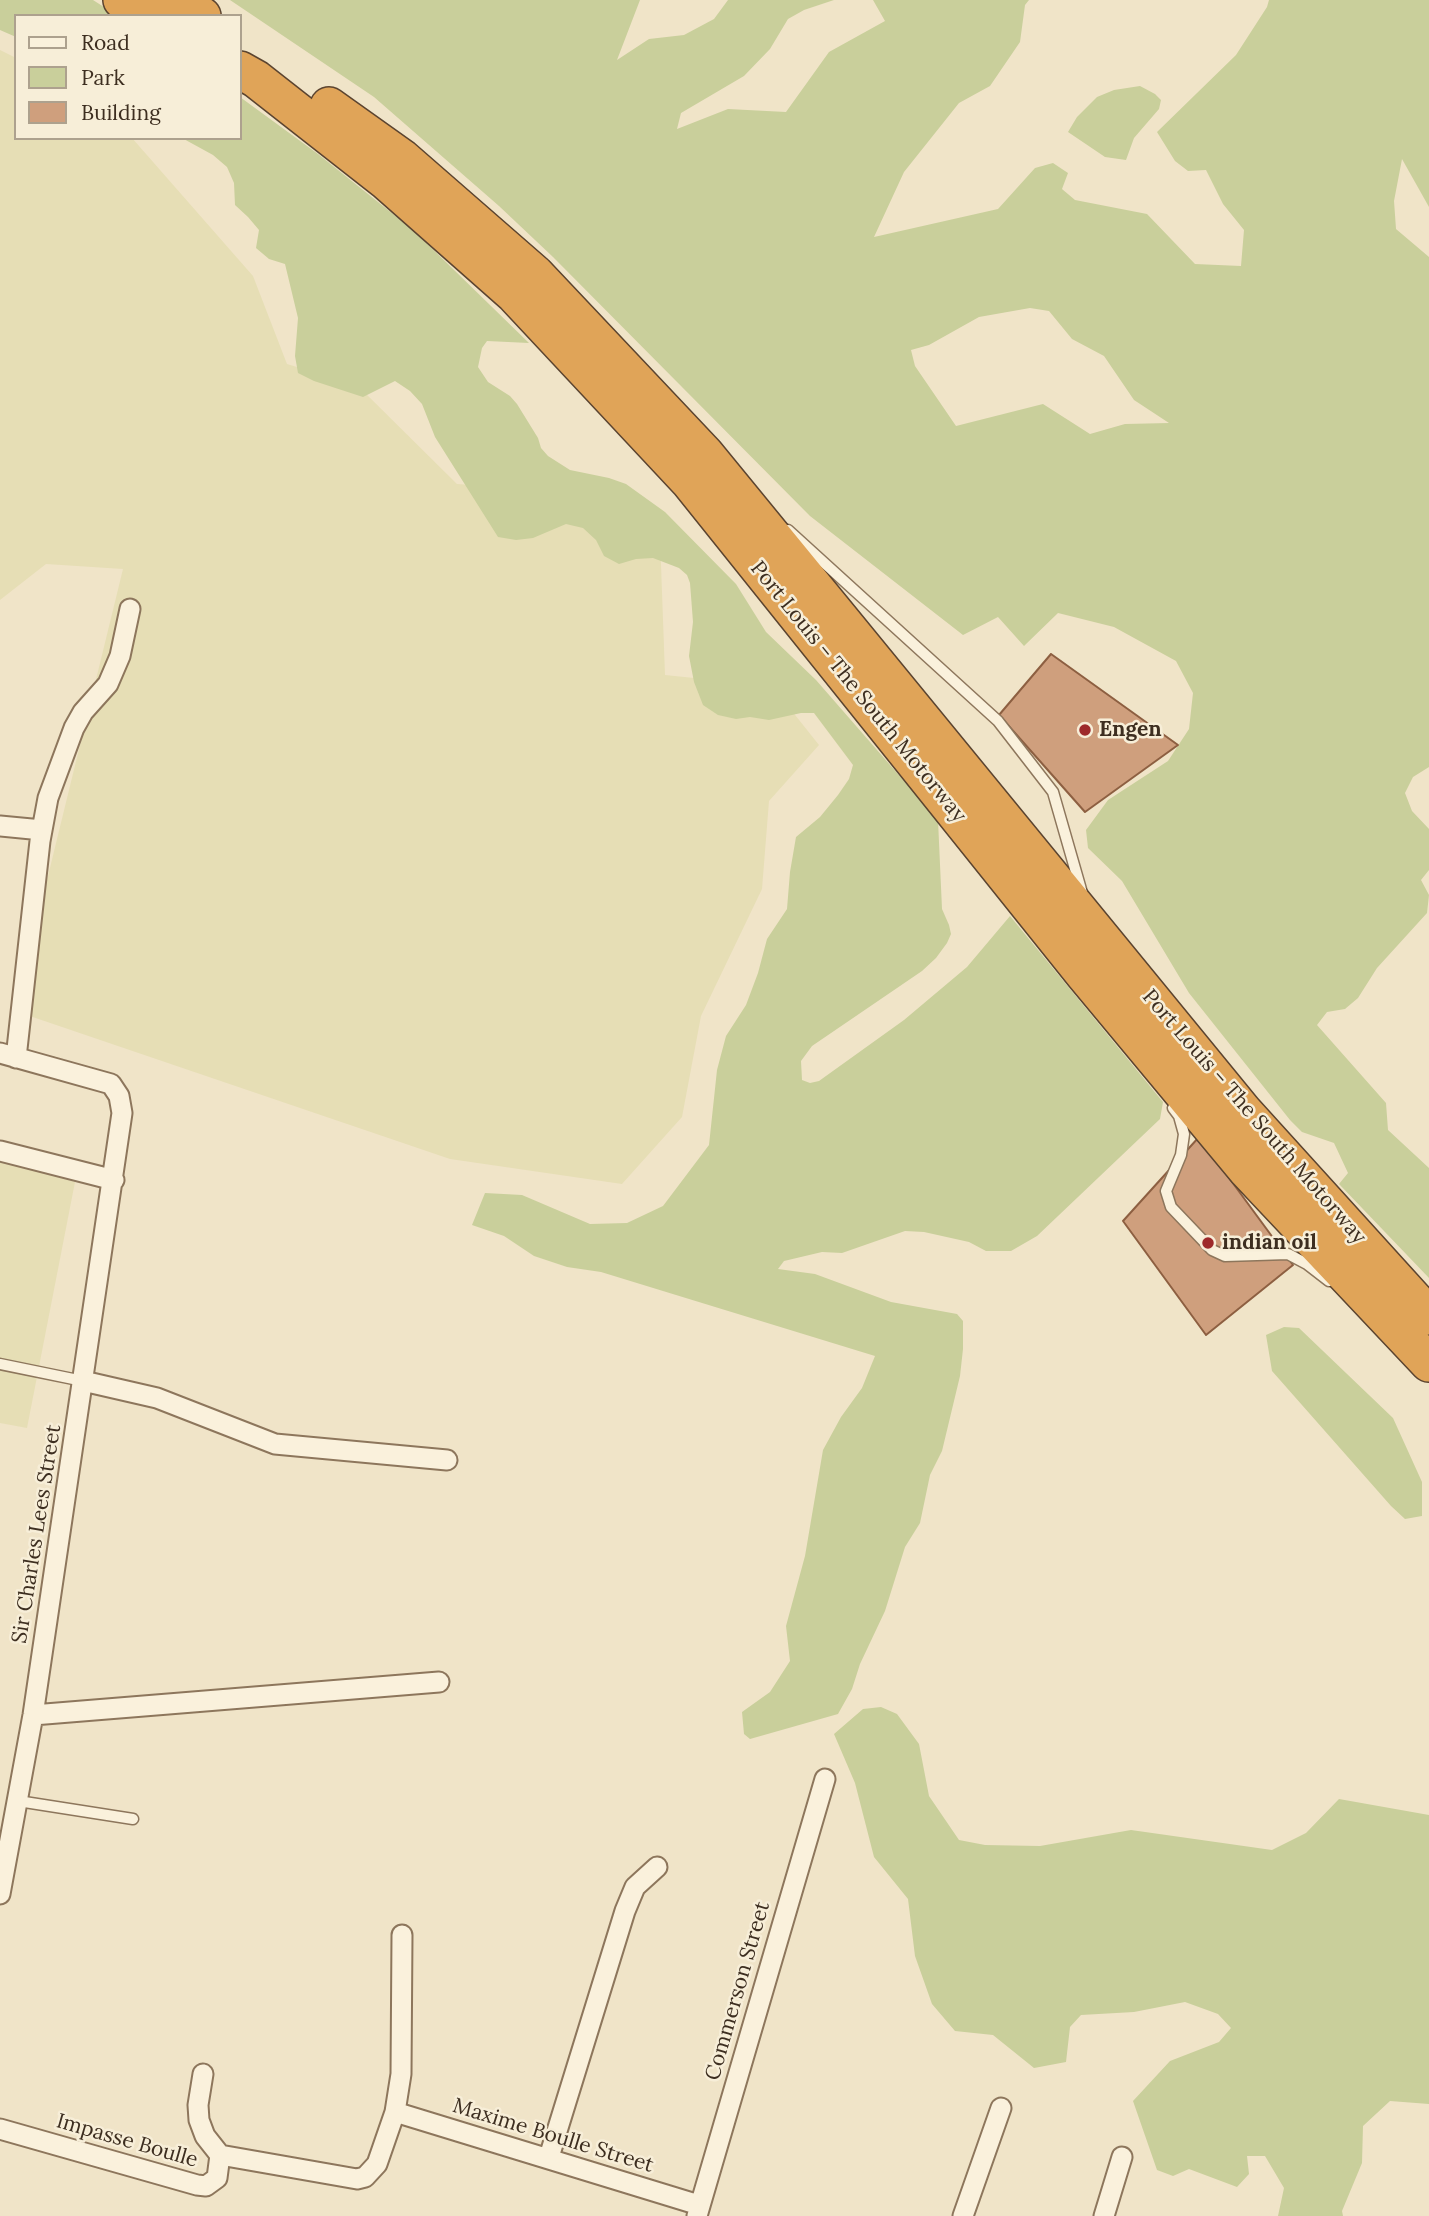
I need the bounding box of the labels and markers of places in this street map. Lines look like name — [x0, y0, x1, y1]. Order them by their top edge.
place label: Engen — [1099, 717, 1162, 743]
marker: Engen — [1077, 722, 1093, 738]
place label: indian oil — [1222, 1230, 1317, 1256]
marker: indian oil — [1200, 1235, 1216, 1251]

